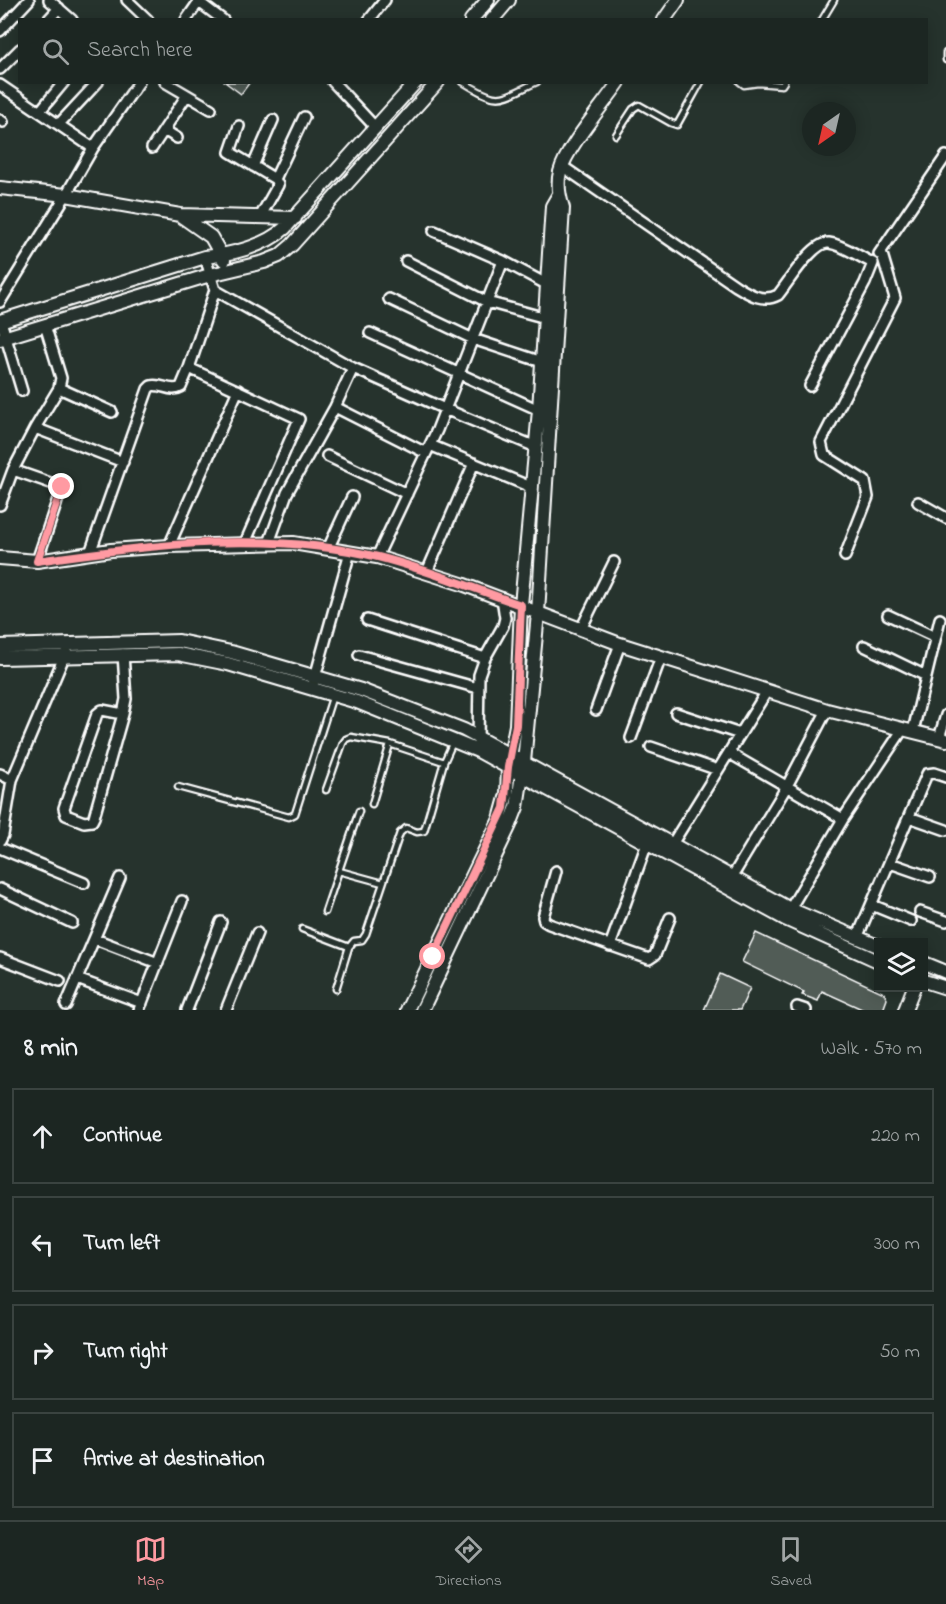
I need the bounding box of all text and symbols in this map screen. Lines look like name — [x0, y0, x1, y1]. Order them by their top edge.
search box — [18, 18, 928, 84]
icon: search — [39, 35, 72, 68]
text: Search here — [87, 35, 192, 67]
north arrow — [802, 102, 856, 156]
route end — [48, 473, 74, 499]
map controls — [874, 938, 928, 992]
button: layers — [874, 938, 928, 992]
route start — [419, 943, 445, 969]
text: 8 min — [24, 1030, 78, 1068]
text: Walk · 570 m — [820, 1035, 922, 1064]
icon: ahead — [26, 1120, 59, 1153]
text: Continue — [83, 1120, 162, 1152]
text: 220 m — [871, 1122, 920, 1151]
icon: left — [26, 1228, 59, 1261]
text: Turn left — [83, 1228, 160, 1260]
text: 300 m — [874, 1230, 920, 1259]
icon: right — [26, 1336, 59, 1369]
text: Turn right — [83, 1336, 168, 1368]
text: 50 m — [879, 1338, 920, 1367]
icon: arrive — [26, 1444, 59, 1477]
text: Arrive at destination — [83, 1444, 265, 1476]
tab: Map — [134, 1533, 167, 1593]
tab: Directions — [435, 1533, 502, 1593]
tab: Saved — [770, 1533, 812, 1593]

